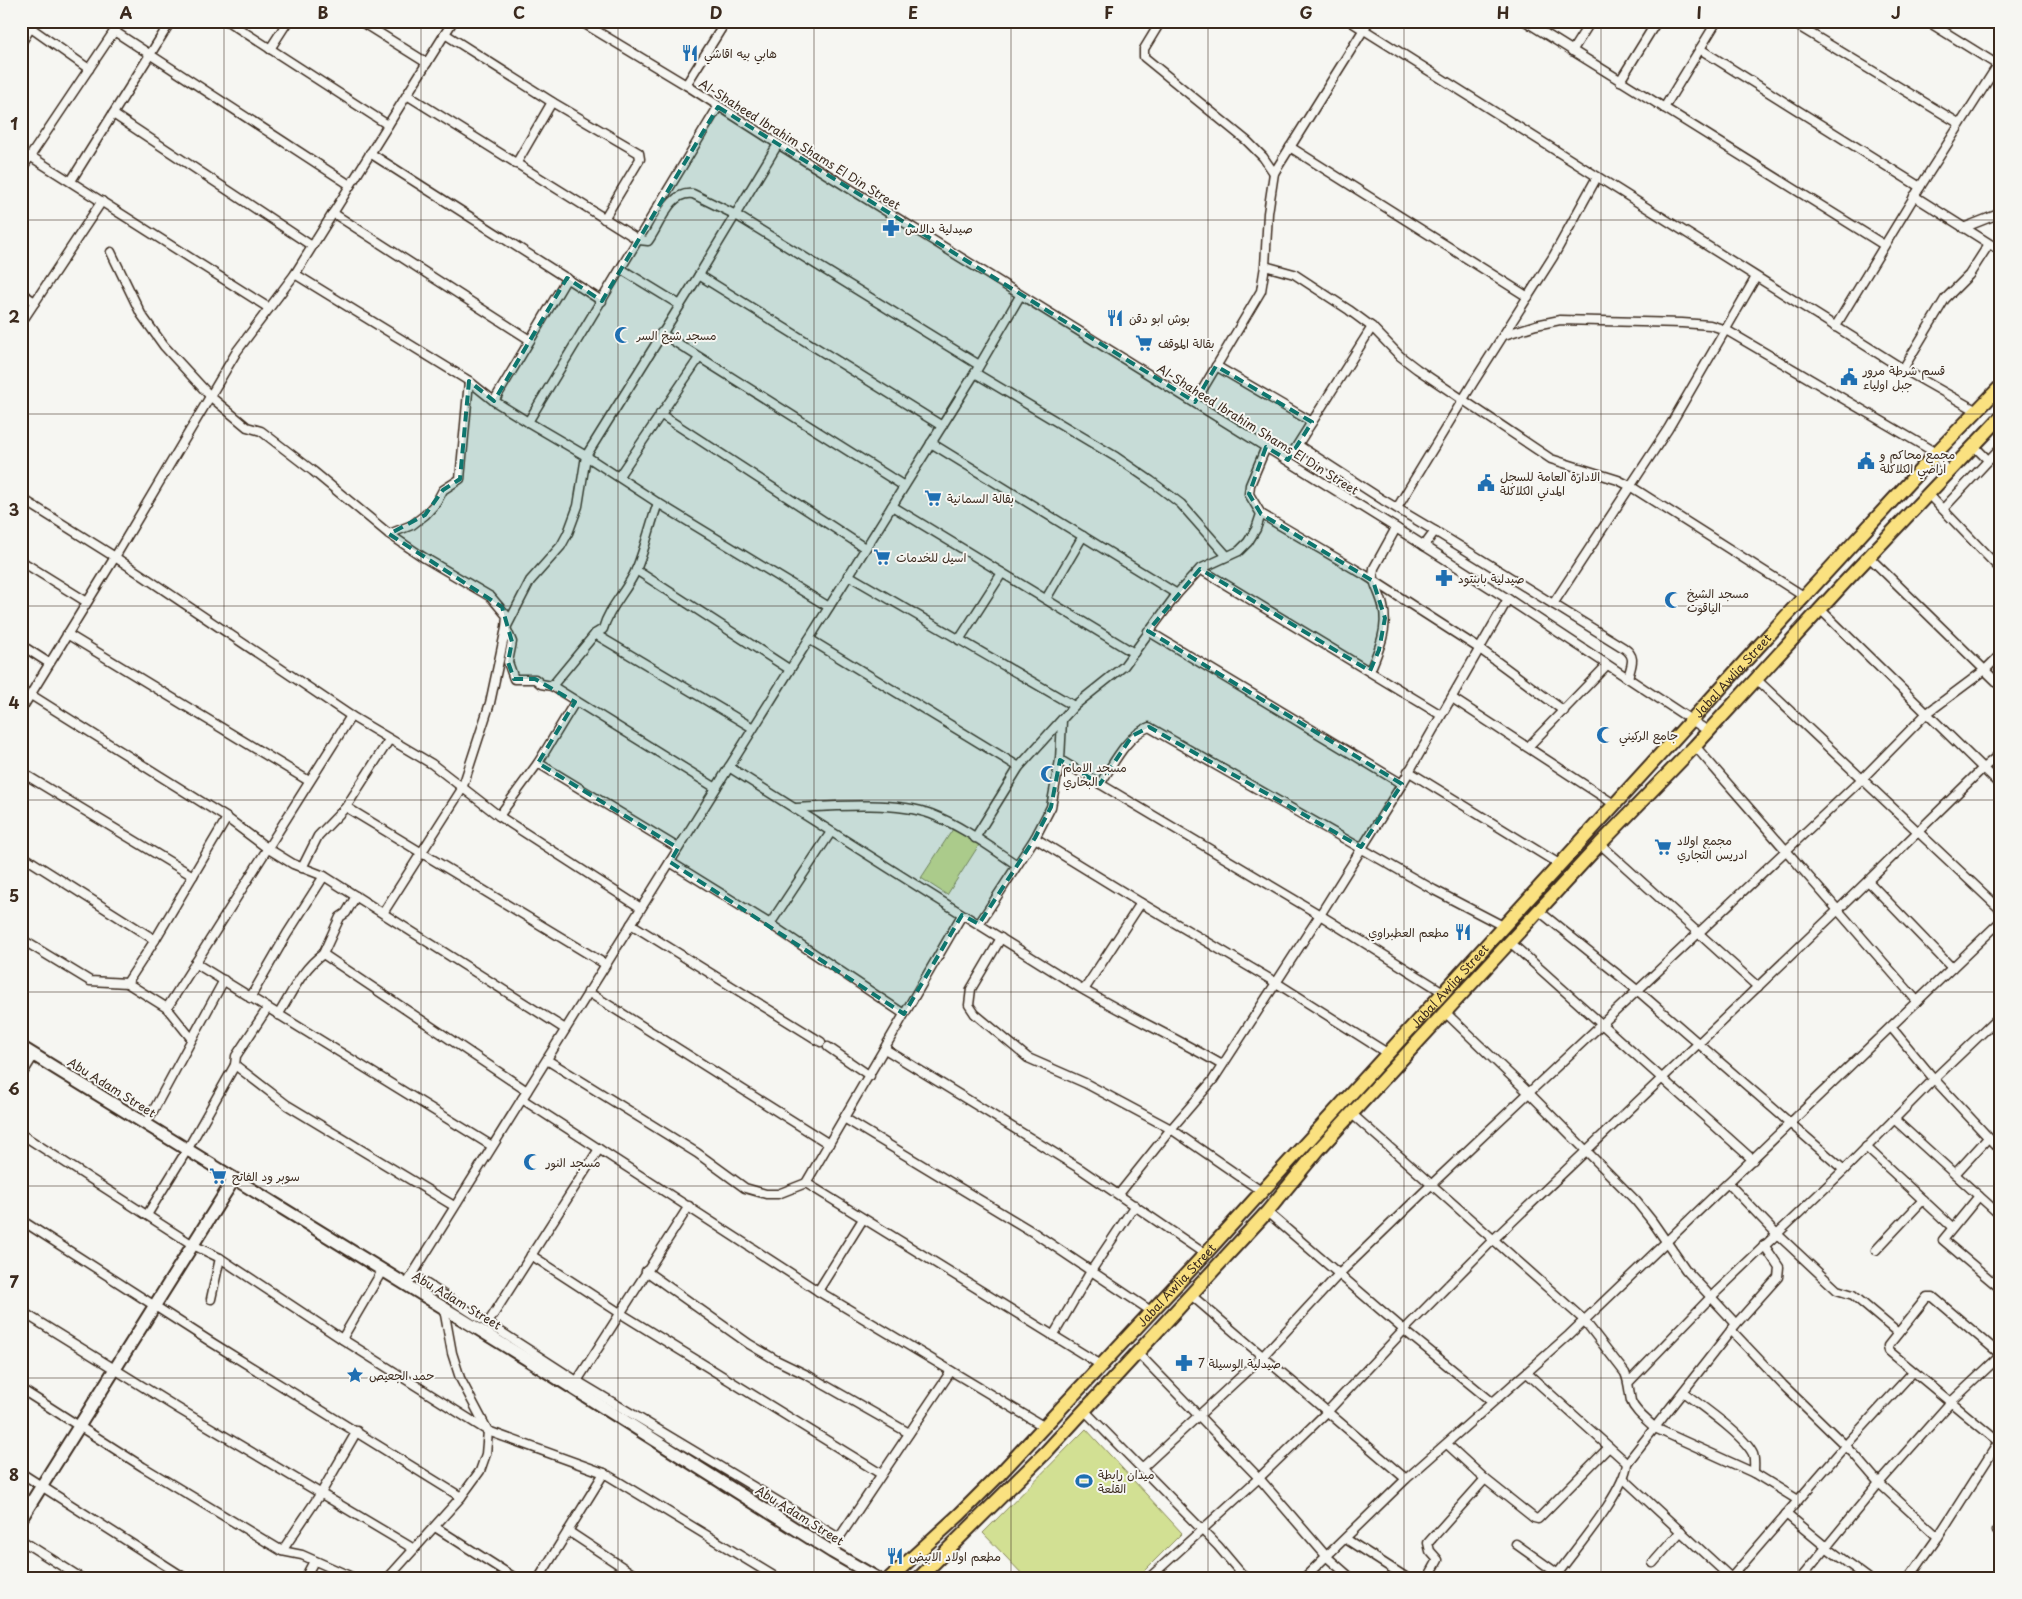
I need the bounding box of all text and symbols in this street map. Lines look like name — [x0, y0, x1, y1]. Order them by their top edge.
text: A — [120, 0, 133, 24]
text: B — [318, 0, 329, 24]
text: C — [513, 0, 525, 24]
text: D — [710, 0, 722, 24]
text: E — [908, 0, 918, 24]
text: F — [1104, 0, 1114, 24]
text: G — [1299, 0, 1313, 24]
text: H — [1497, 0, 1509, 24]
text: I — [1696, 0, 1702, 24]
text: J — [1891, 0, 1901, 24]
restaurant icon: هابي بيه اقاشي — [680, 43, 700, 63]
place label: هابي بيه اقاشي — [704, 44, 777, 65]
street label: Al-Shaheed Ibrahim Shams El Din Street — [696, 74, 904, 214]
text: 1 — [10, 111, 18, 135]
pharmacy icon: صيدلية دالاس — [881, 218, 901, 238]
place label: صيدلية دالاس — [905, 219, 973, 237]
text: 2 — [8, 304, 20, 328]
restaurant icon: بوش ابو دقن — [1105, 308, 1125, 328]
place label: بوش ابو دقن — [1129, 309, 1190, 327]
mosque icon: مسجد شيخ السر — [613, 325, 633, 345]
place label: مسجد شيخ السر — [636, 326, 717, 345]
supermarket icon: بقالة الموقف — [1134, 333, 1154, 353]
place label: بقالة الموقف — [1158, 334, 1215, 352]
street label: Al-Shaheed Ibrahim Shams El Din Street — [1154, 359, 1362, 499]
place label: قسم شرطة مرور جبل اولياء — [1862, 361, 1945, 393]
public building icon: قسم شرطة مرور جبل اولياء — [1839, 367, 1859, 387]
place label: مجمع محاكم و اراضي الكلاكلة — [1879, 445, 1955, 480]
public building icon: مجمع محاكم و اراضي الكلاكلة — [1856, 451, 1876, 471]
place label: الادارة العامة للسجل المدني الكلاكلة — [1500, 467, 1600, 502]
public building icon: الادارة العامة للسجل المدني الكلاكلة — [1476, 473, 1496, 493]
supermarket icon: بقالة السمانية — [923, 488, 943, 508]
place label: بقالة السمانية — [947, 489, 1014, 507]
text: 3 — [9, 497, 19, 521]
supermarket icon: اسيل للخدمات — [872, 547, 892, 567]
place label: اسيل للخدمات — [896, 548, 966, 566]
pharmacy icon: صيدلية بابنتود — [1434, 568, 1454, 588]
place label: صيدلية بابنتود — [1458, 569, 1525, 587]
place label: مسجد الشيخ الياقوت — [1687, 584, 1749, 616]
mosque icon: مسجد الشيخ الياقوت — [1663, 590, 1683, 610]
street label: Jabal Awlia Street — [1689, 629, 1775, 721]
text: 4 — [9, 690, 20, 714]
mosque icon: جامع الركيني — [1595, 725, 1615, 745]
place label: جامع الركيني — [1619, 726, 1678, 747]
place label: مسجد الامام البخاري — [1063, 758, 1127, 791]
mosque icon: مسجد الامام البخاري — [1039, 764, 1059, 784]
place label: مجمع اولاد ادريس التجاري — [1677, 831, 1747, 864]
supermarket icon: مجمع اولاد ادريس التجاري — [1653, 837, 1673, 857]
text: 5 — [9, 883, 19, 907]
restaurant icon: مطعم العطبراوي — [1453, 922, 1473, 942]
place label: مطعم العطبراوي — [1368, 923, 1449, 942]
street label: Jabal Awlia Street — [1406, 940, 1493, 1032]
street label: Abu Adam Street — [64, 1053, 160, 1121]
text: 6 — [8, 1076, 20, 1100]
mosque icon: مسجد النور — [522, 1152, 542, 1172]
place label: مسجد النور — [545, 1153, 600, 1171]
supermarket icon: سوبر ود الفاتح — [208, 1166, 228, 1186]
place label: سوبر ود الفاتح — [232, 1167, 300, 1186]
street label: Jabal Awlia Street — [1133, 1239, 1220, 1330]
street label: Abu Adam Street — [409, 1266, 505, 1334]
text: 7 — [9, 1269, 19, 1293]
pharmacy icon: صيدلية الوسيلة 7 — [1174, 1353, 1194, 1373]
place label: صيدلية الوسيلة 7 — [1198, 1354, 1281, 1372]
place icon: حمد الجعيص — [345, 1365, 365, 1385]
place label: حمد الجعيص — [369, 1366, 434, 1384]
text: 8 — [9, 1462, 19, 1486]
place label: ميدان رابطة القلعة — [1098, 1465, 1154, 1497]
sports icon: ميدان رابطة القلعة — [1074, 1471, 1094, 1491]
street label: Abu Adam Street — [752, 1481, 848, 1549]
restaurant icon: مطعم اولاد الابيض — [885, 1546, 905, 1566]
place label: مطعم اولاد الابيض — [909, 1547, 1001, 1566]

